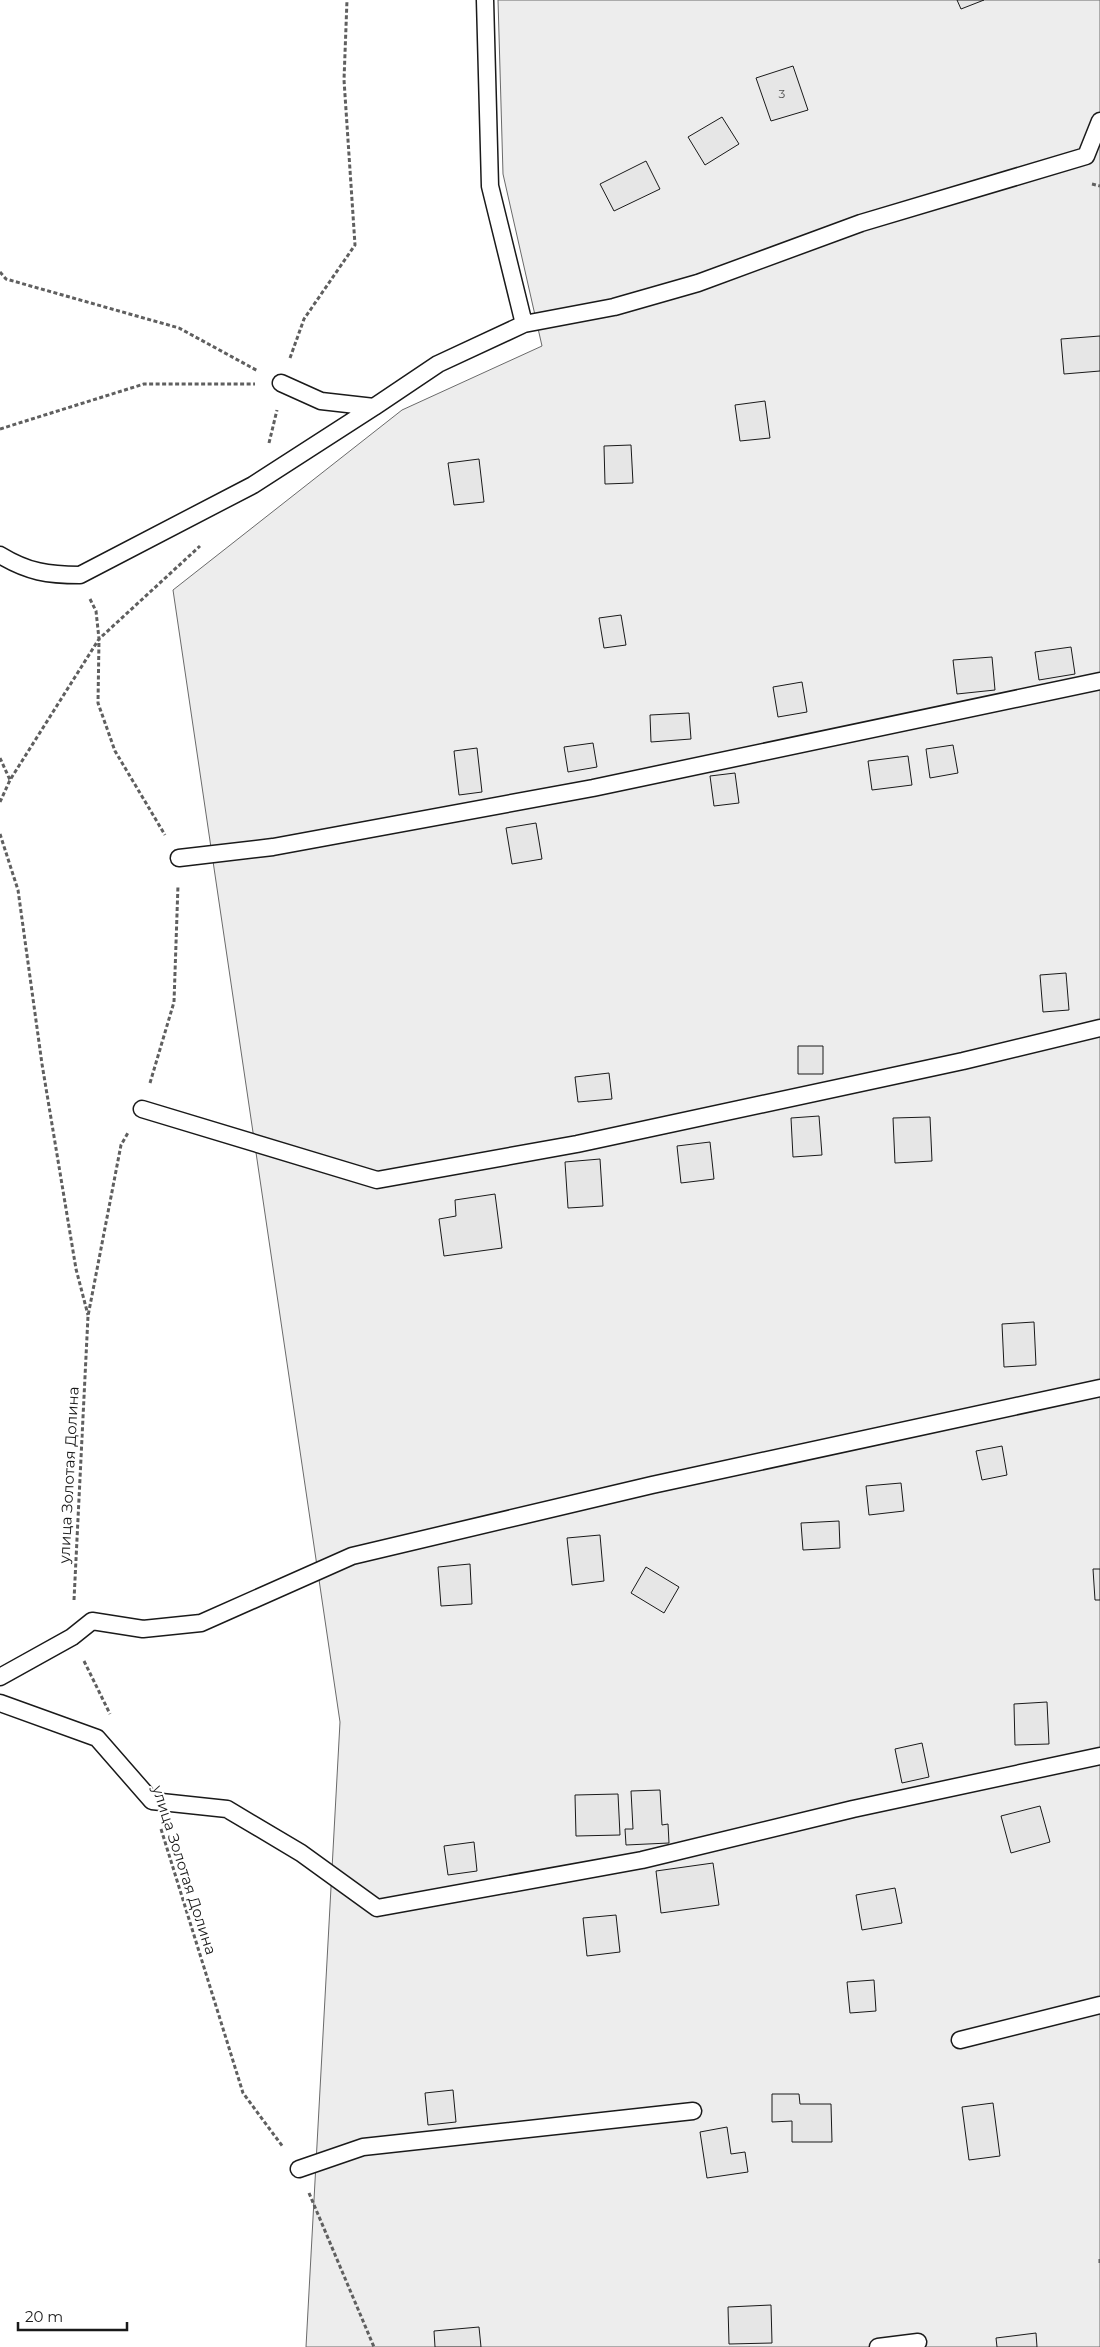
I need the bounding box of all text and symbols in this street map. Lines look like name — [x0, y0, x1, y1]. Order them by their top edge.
house number: 3 — [779, 86, 786, 101]
street label: улица Золотая Долина — [54, 1386, 83, 1565]
street label: улица Золотая Долина — [148, 1782, 221, 1957]
scale bar — [18, 2300, 126, 2332]
text: 20 m — [25, 2307, 63, 2326]

